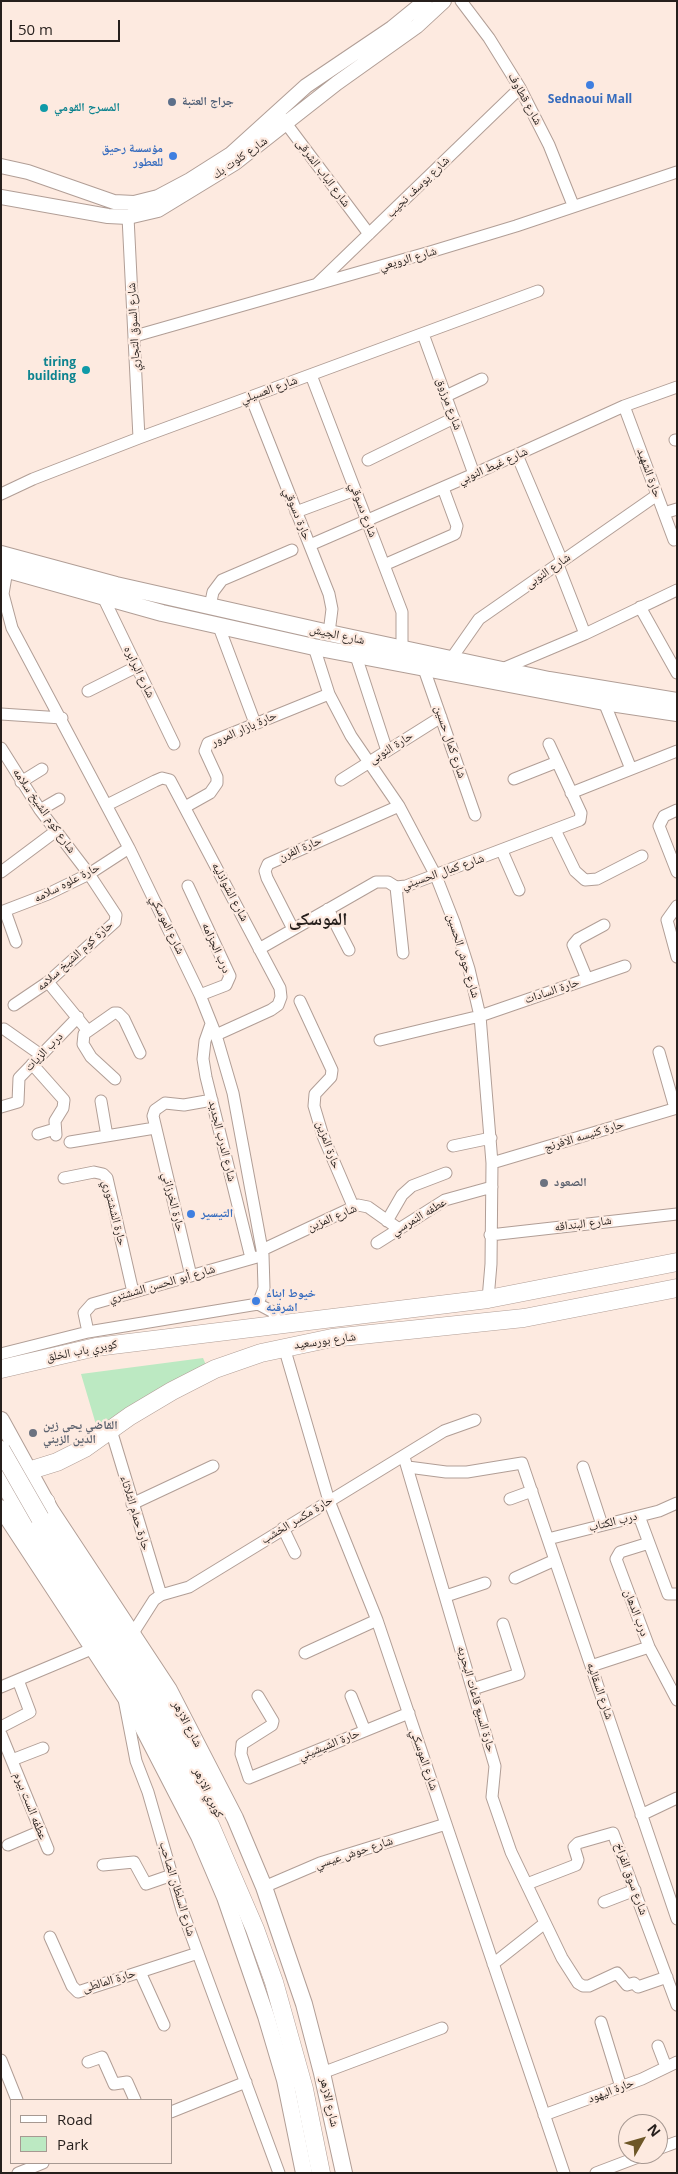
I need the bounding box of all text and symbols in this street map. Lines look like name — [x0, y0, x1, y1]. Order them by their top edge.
scale bar — [12, 10, 122, 42]
text: 50 m — [18, 19, 53, 39]
street label: شارع قطاوف — [505, 70, 545, 128]
marker: Sednaoui Mall — [584, 79, 596, 91]
place label: Sednaoui Mall — [548, 93, 632, 107]
place label: جراج العتبة — [182, 95, 234, 109]
marker: جراج العتبة — [166, 96, 178, 108]
place label: المسرح القومي — [54, 101, 120, 115]
marker: المسرح القومي — [38, 102, 50, 114]
street label: شارع كلوت بك — [210, 134, 270, 182]
street label: شارع الباب الشرقى — [293, 136, 353, 210]
place label: مؤسسة رحيق للعطور — [102, 142, 163, 170]
marker: مؤسسة رحيق للعطور — [167, 150, 179, 162]
street label: شارع يوسف نجيب — [384, 153, 452, 221]
street label: شارع الرويعي — [378, 244, 438, 274]
street label: شارع السوق التجاري — [124, 282, 144, 372]
place label: tiring building — [27, 356, 76, 384]
marker: tiring building — [80, 364, 92, 376]
street label: شارع العسيلي — [238, 373, 300, 407]
street label: شارع مرزوق — [433, 376, 465, 432]
street label: شارع غيط النوبي — [456, 444, 530, 488]
street label: حارة الشهيد — [633, 446, 665, 500]
street label: شارع دسوقي — [346, 480, 380, 540]
street label: حارة دسوقي — [280, 486, 314, 542]
street label: شارع النوبى — [523, 550, 573, 592]
street label: شارع الجيش — [308, 622, 366, 648]
street label: شارع البرابره — [120, 644, 158, 700]
street label: شارع كمال حسين — [431, 704, 469, 780]
street label: حارة بازار المرور — [209, 708, 279, 750]
street label: حارة النوبى — [366, 729, 416, 767]
street label: شارع كوم الشيخ سلامه — [9, 766, 79, 856]
street label: حارة الفرن — [276, 834, 324, 864]
street label: شارع كمال الحسيني — [400, 851, 486, 893]
street label: حارة علوه سلامه — [32, 860, 102, 906]
street label: شارع الشواذليه — [208, 860, 252, 924]
street label: شارع الموسكي — [147, 893, 187, 957]
district label: الموسكى — [289, 909, 347, 931]
street label: شارع حوش الحسين — [443, 912, 483, 1000]
street label: حارة كوم الشيخ سلامه — [34, 918, 116, 994]
street label: درب الجزامه — [198, 920, 234, 976]
street label: حارة السادات — [523, 975, 581, 1007]
street label: درب الزيات — [22, 1030, 66, 1074]
street label: شارع الدرب الجديد — [205, 1099, 239, 1183]
street label: حارة كنيسه الافرنج — [542, 1117, 626, 1155]
street label: حارة المزين — [313, 1119, 343, 1171]
street label: حارة الخرزاني — [159, 1171, 187, 1233]
place label: الصعود — [554, 1176, 587, 1190]
marker: الصعود — [538, 1177, 550, 1189]
street label: حارة الششتوري — [99, 1179, 129, 1247]
street label: عطفه النمرسي — [389, 1195, 449, 1239]
street label: شارع المزين — [305, 1201, 359, 1235]
place label: التيسير — [201, 1207, 233, 1221]
marker: التيسير — [185, 1208, 197, 1220]
street label: شارع البنداقه — [554, 1213, 612, 1235]
street label: شارع أبو الحسن الششتري — [107, 1262, 217, 1306]
place label: خيوط ابناء اشرقيه — [266, 1287, 316, 1315]
marker: خيوط ابناء اشرقيه — [250, 1295, 262, 1307]
street label: شارع بورسعيد — [293, 1330, 357, 1352]
street label: كوبري باب الخلق — [45, 1337, 119, 1365]
place label: القاضي يحي زين الدين الزيني — [43, 1419, 118, 1447]
marker: القاضي يحي زين الدين الزيني — [27, 1427, 39, 1439]
street label: حارة حمام الثلاثاء — [117, 1474, 153, 1552]
street label: حارة مكسر الخشب — [258, 1493, 336, 1547]
street label: درب الكتاب — [587, 1509, 639, 1535]
street label: درب الدهان — [620, 1587, 652, 1639]
street label: حارة السبع قاعات البحريه — [454, 1644, 498, 1754]
street label: شارع السقاليه — [584, 1661, 616, 1721]
street label: شارع الازهر — [169, 1698, 205, 1750]
street label: حارة الشيشيني — [296, 1726, 362, 1764]
street label: شارع الموسكي — [407, 1728, 441, 1792]
street label: كوبري الازهر — [190, 1766, 226, 1820]
street label: عطفه الست بيرم — [10, 1770, 50, 1842]
street label: شارع حوش عيسي — [313, 1834, 395, 1872]
street label: شارع السلطان الصاحب — [156, 1840, 198, 1938]
street label: شارع سوق الفراخ — [611, 1841, 651, 1917]
street label: حارة المالطى — [81, 1966, 137, 1996]
street label: شارع الازهر — [316, 2076, 342, 2128]
street label: حارة اليهود — [586, 2076, 636, 2106]
legend — [10, 2099, 172, 2164]
text: Road — [57, 2109, 93, 2129]
north arrow — [618, 2114, 668, 2164]
text: N — [643, 2120, 665, 2140]
text: Park — [57, 2134, 88, 2154]

